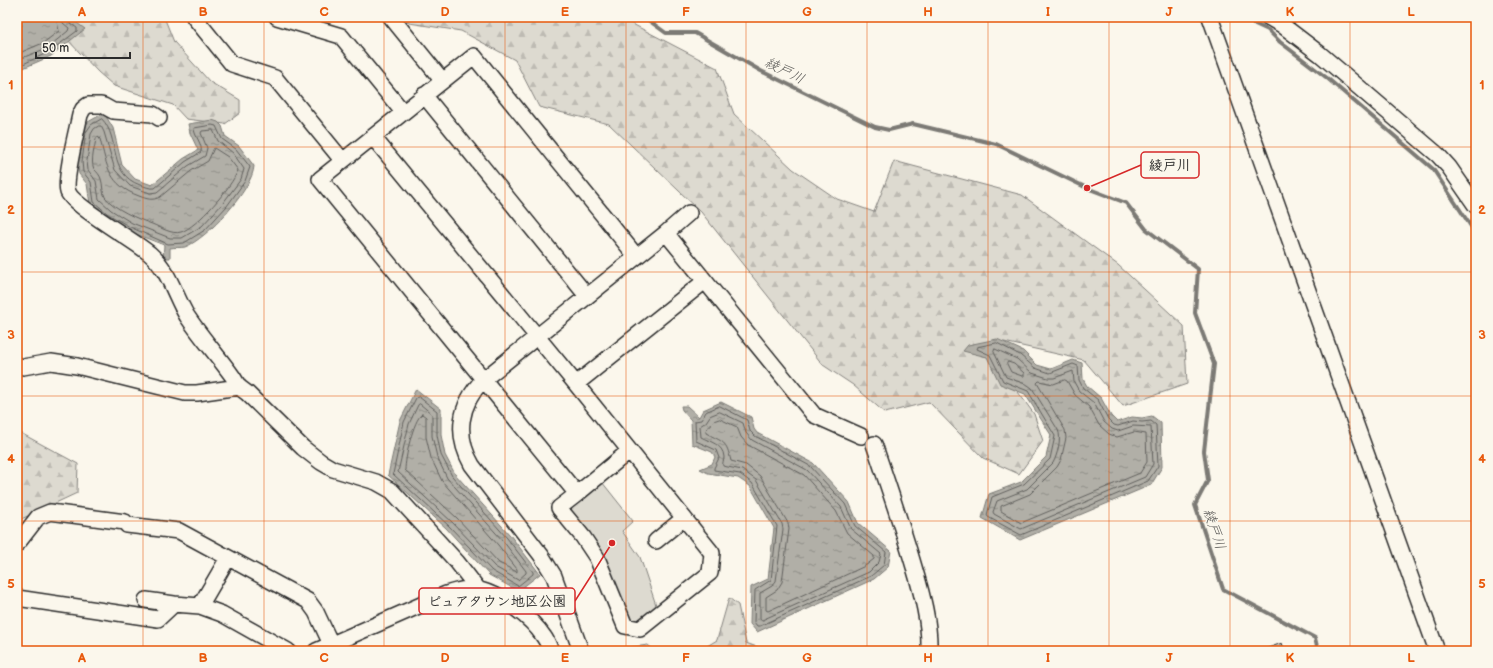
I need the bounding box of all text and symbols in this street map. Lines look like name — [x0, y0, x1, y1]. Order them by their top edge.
text: A — [77, 4, 86, 20]
text: B — [198, 4, 208, 20]
text: C — [319, 4, 329, 20]
text: D — [440, 4, 450, 20]
text: E — [561, 4, 570, 20]
text: F — [682, 4, 690, 20]
text: G — [802, 4, 812, 20]
text: H — [923, 4, 933, 20]
text: I — [1046, 4, 1050, 20]
text: J — [1165, 4, 1173, 20]
text: K — [1286, 4, 1295, 20]
text: L — [1407, 4, 1415, 20]
scale bar — [36, 34, 130, 60]
text: 50 m — [42, 41, 69, 56]
water label: 綾戸川 — [762, 53, 807, 88]
text: 1 — [8, 77, 14, 93]
text: 1 — [1479, 77, 1485, 93]
callout: 綾戸川 — [1141, 152, 1199, 178]
text: 綾戸川 — [1149, 157, 1191, 174]
text: 2 — [7, 202, 15, 218]
text: 2 — [1478, 202, 1486, 218]
text: 3 — [7, 327, 15, 343]
text: 3 — [1478, 327, 1486, 343]
text: 4 — [7, 451, 15, 467]
text: 4 — [1478, 451, 1486, 467]
water label: 綾戸川 — [1200, 507, 1229, 552]
text: 5 — [7, 576, 15, 592]
text: 5 — [1478, 576, 1486, 592]
callout: ピュアタウン地区公園 — [419, 588, 575, 614]
text: ピュアタウン地区公園 — [427, 593, 567, 610]
text: A — [77, 650, 86, 666]
text: B — [198, 650, 208, 666]
text: C — [319, 650, 329, 666]
text: D — [440, 650, 450, 666]
text: E — [561, 650, 570, 666]
text: F — [682, 650, 690, 666]
text: G — [802, 650, 812, 666]
text: H — [923, 650, 933, 666]
text: I — [1046, 650, 1050, 666]
text: J — [1165, 650, 1173, 666]
text: K — [1286, 650, 1295, 666]
text: L — [1407, 650, 1415, 666]

